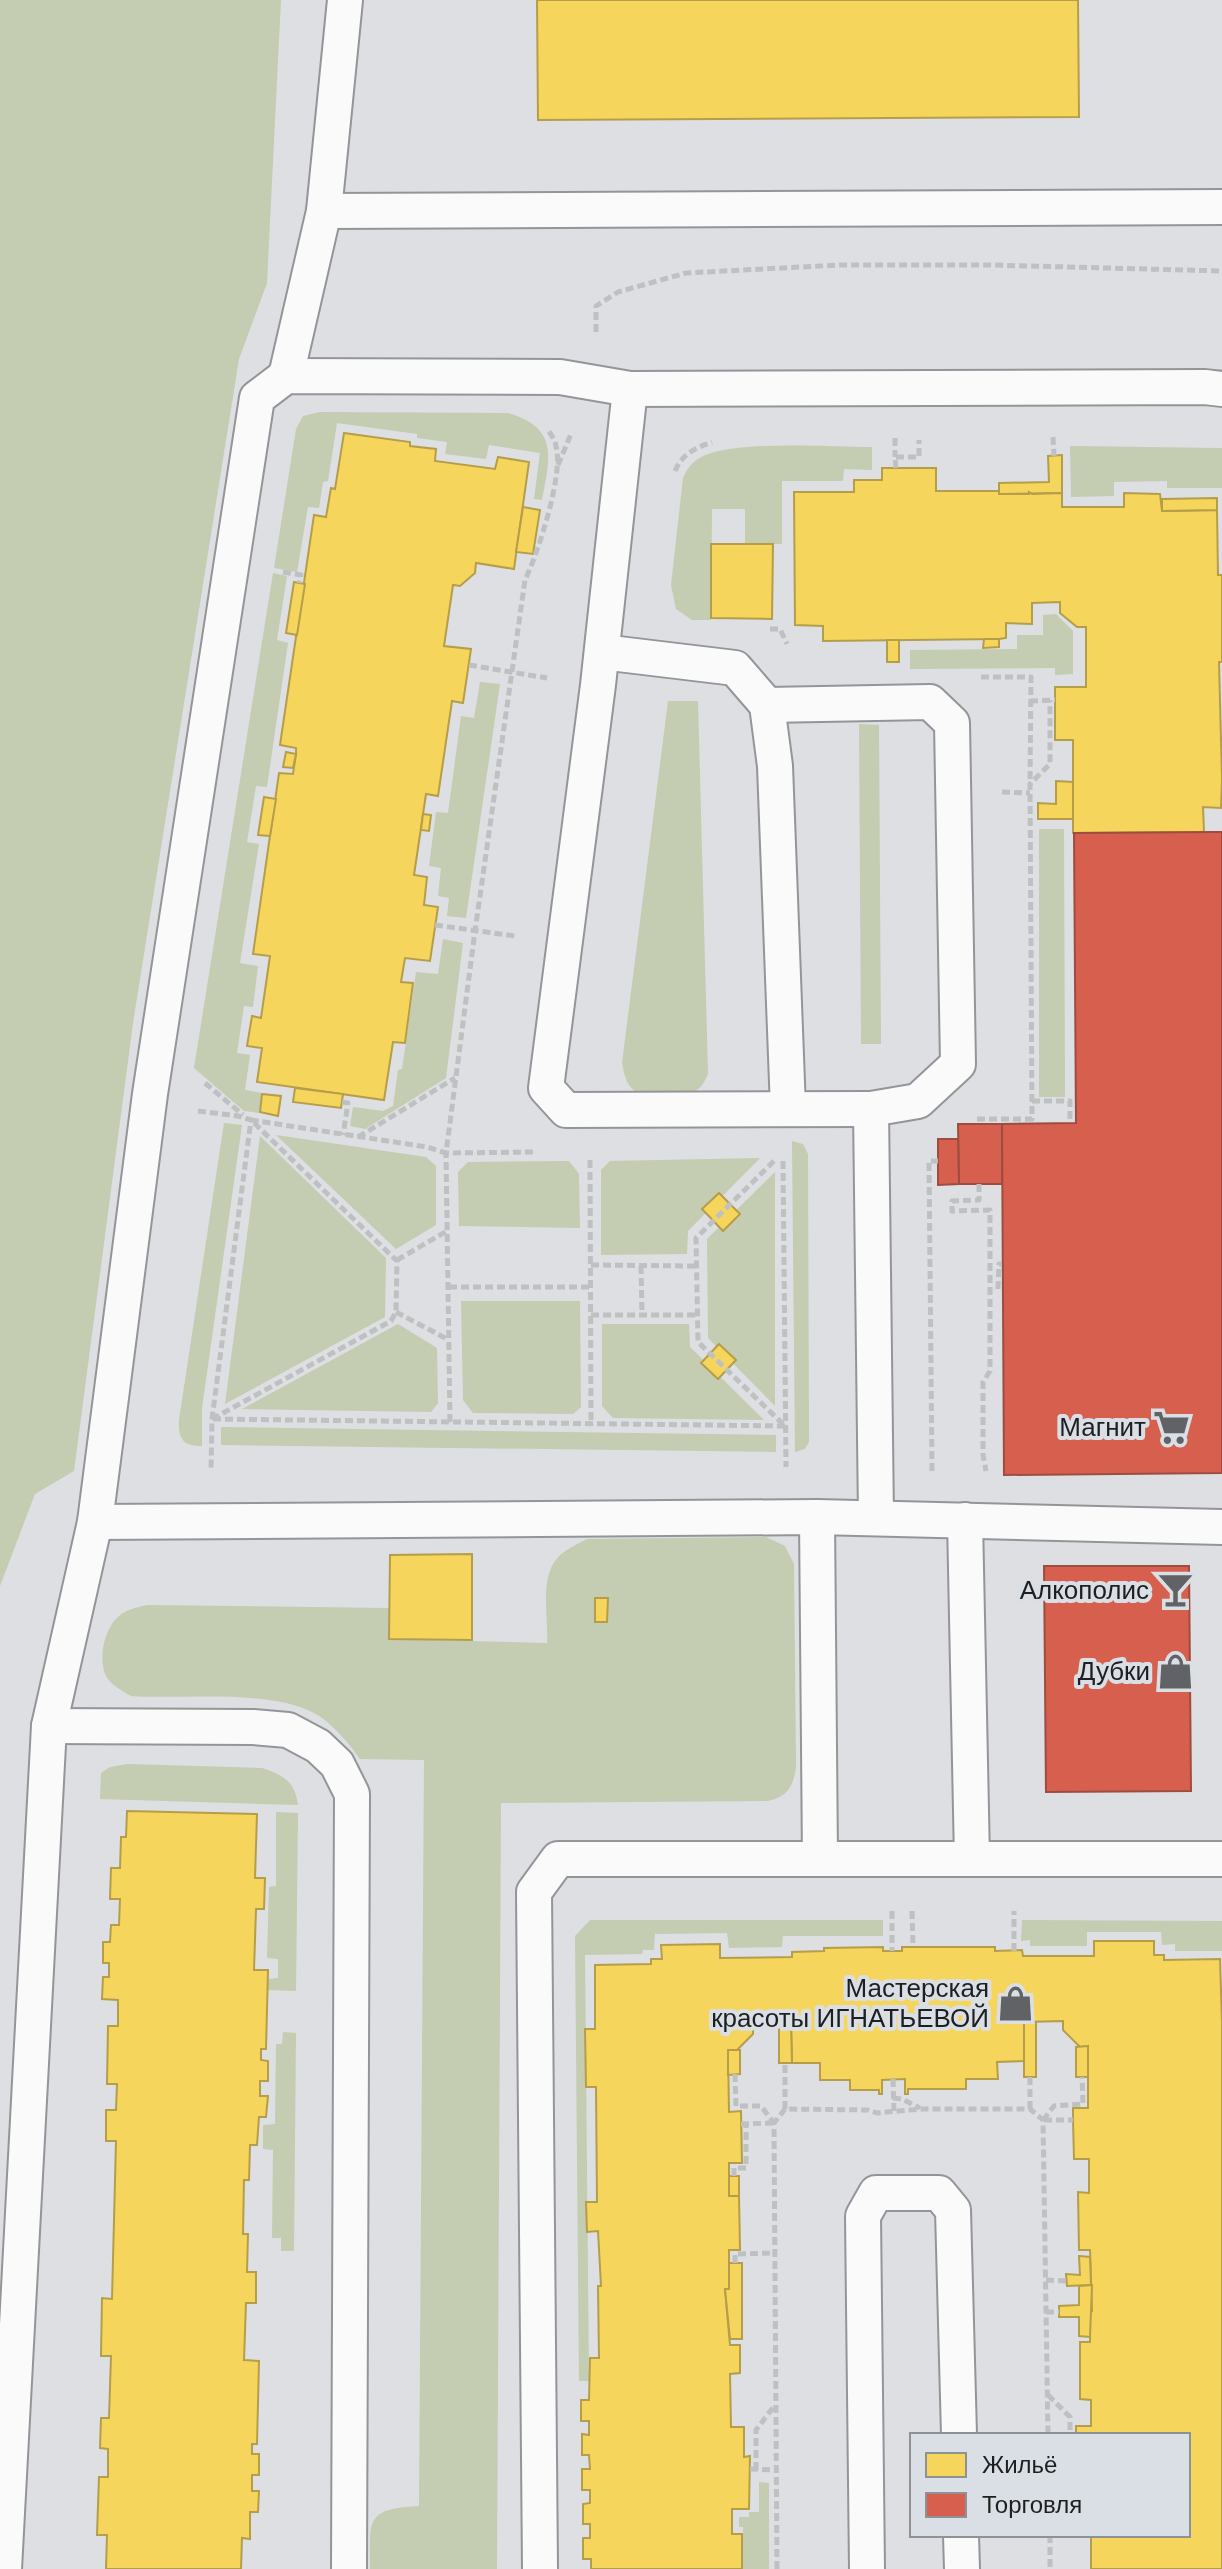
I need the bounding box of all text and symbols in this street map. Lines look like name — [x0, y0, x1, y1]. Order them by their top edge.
supermarket icon: Магнит — [1153, 1408, 1191, 1446]
place label: Магнит — [1059, 1412, 1146, 1442]
bar icon: Алкополис — [1156, 1571, 1194, 1609]
place label: Алкополис — [1020, 1575, 1149, 1605]
shop icon: Дубки — [1157, 1652, 1195, 1690]
place label: Дубки — [1078, 1656, 1150, 1686]
place label: Мастерская красоты ИГНАТЬЕВОЙ — [711, 1973, 989, 2033]
shop icon: Мастерская красоты ИГНАТЬЕВОЙ — [996, 1984, 1034, 2022]
legend — [910, 2433, 1190, 2537]
text: Жильё — [982, 2451, 1057, 2478]
text: Торговля — [982, 2491, 1082, 2518]

